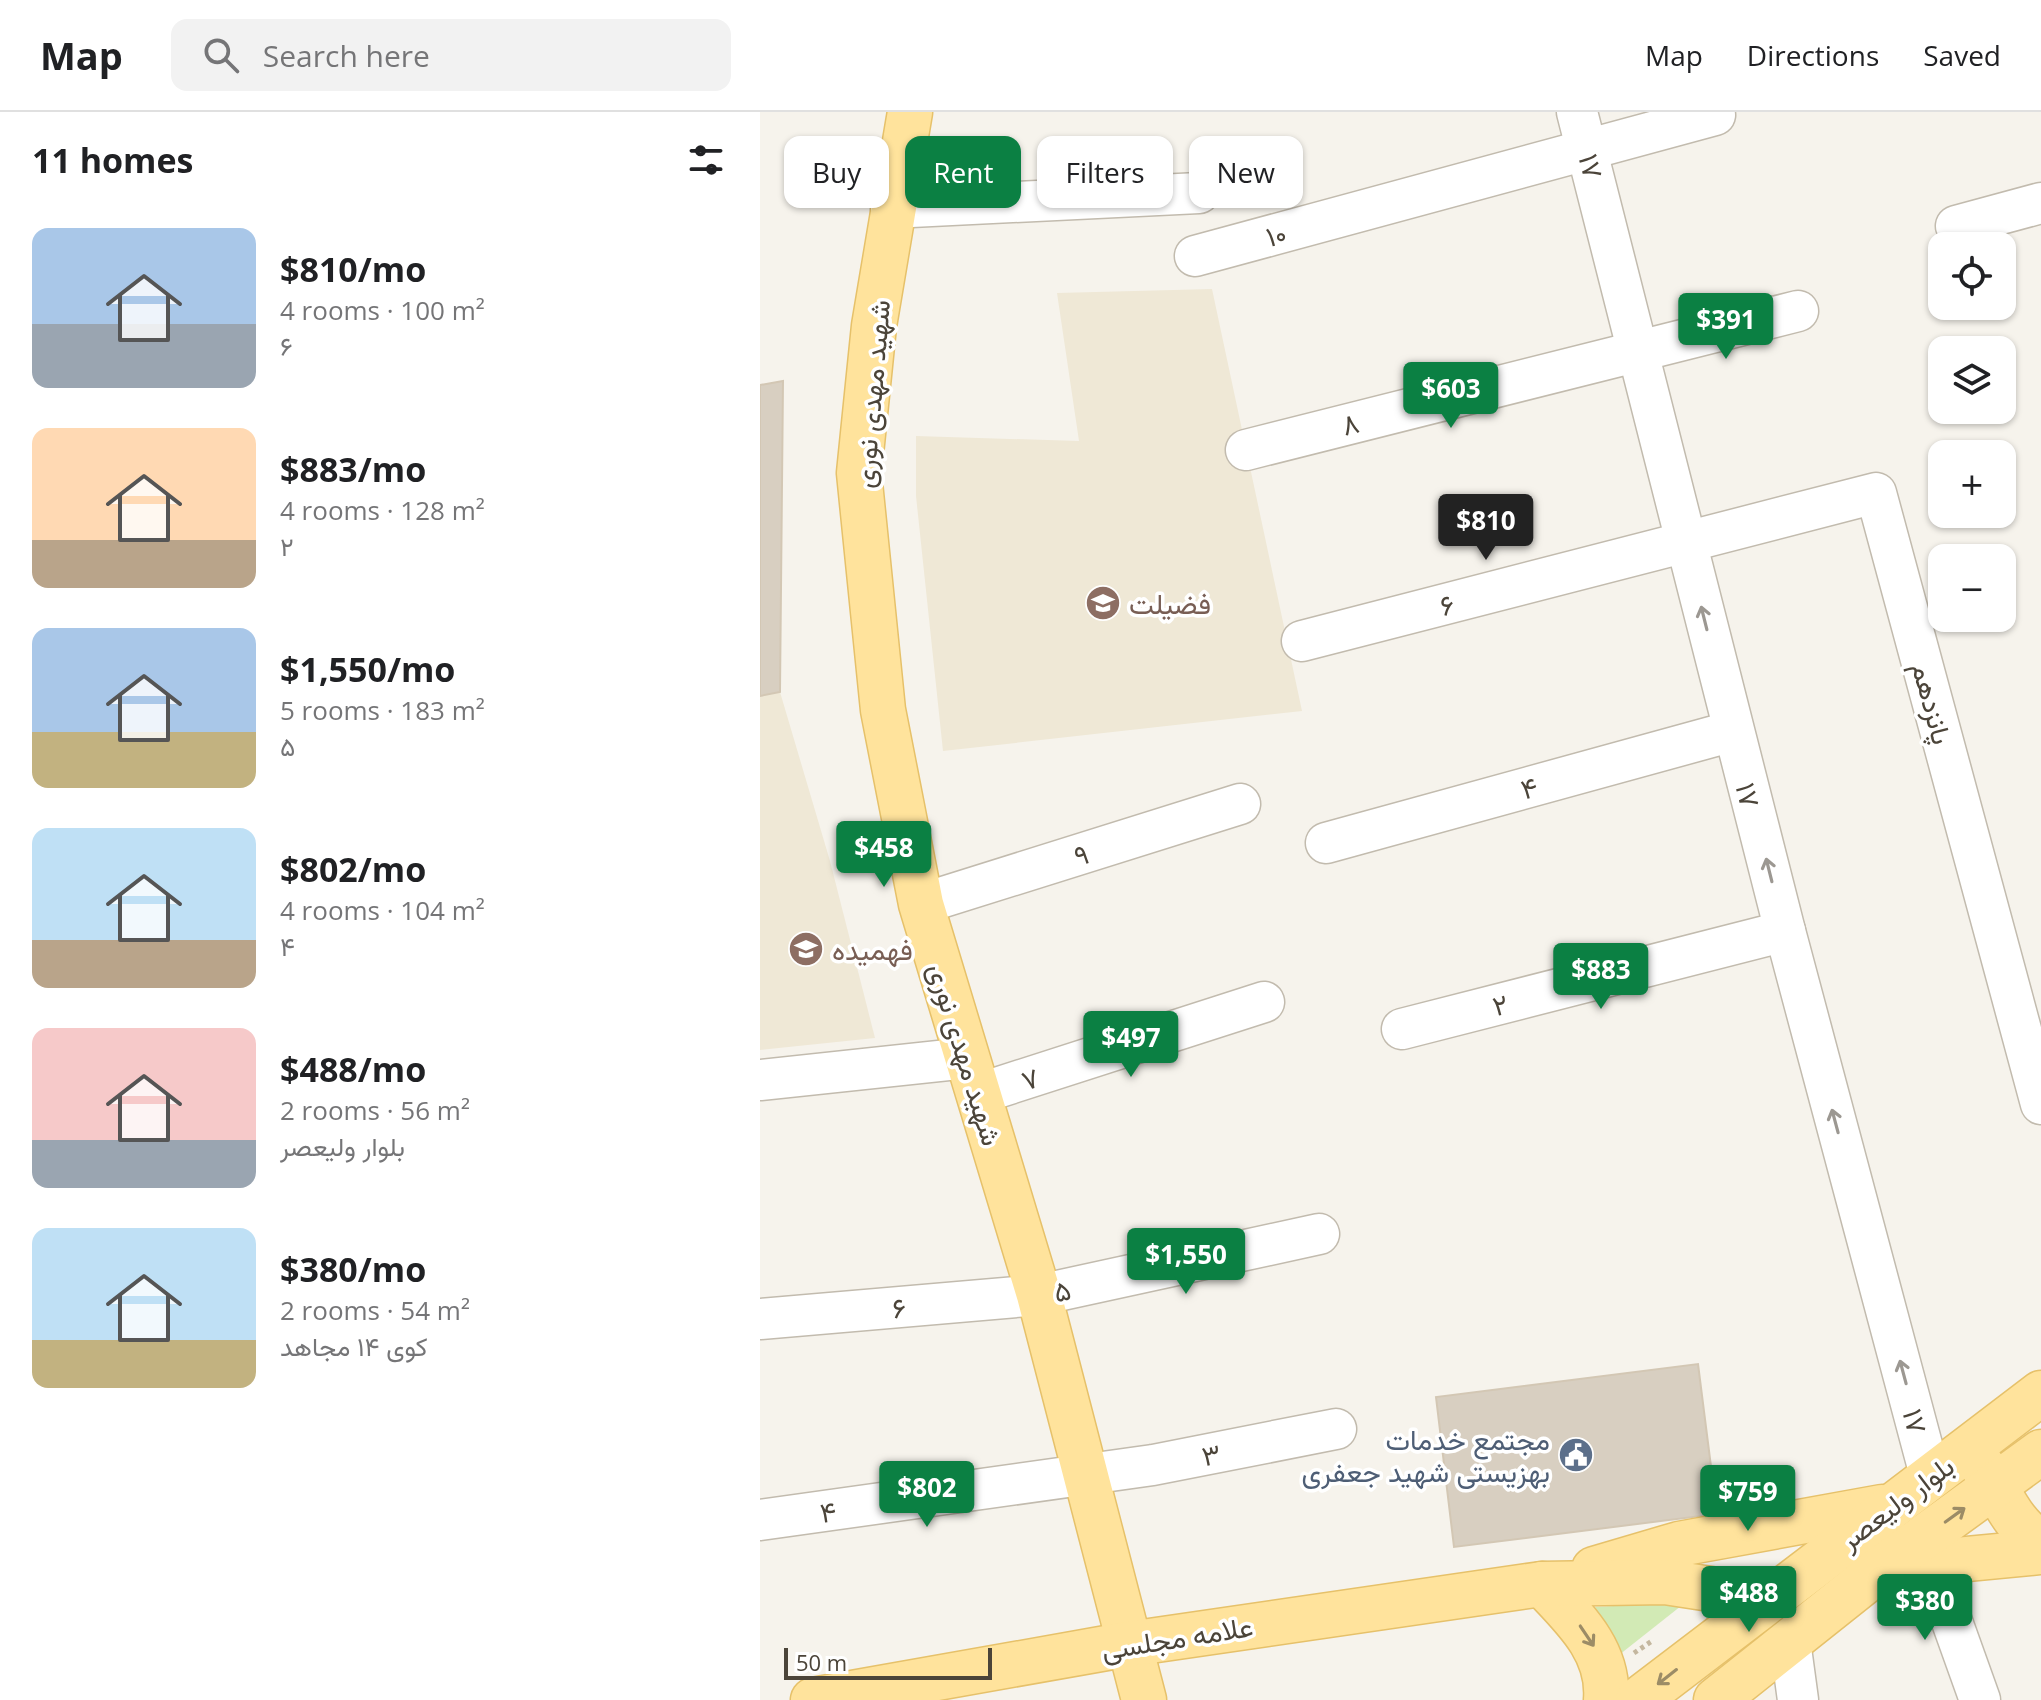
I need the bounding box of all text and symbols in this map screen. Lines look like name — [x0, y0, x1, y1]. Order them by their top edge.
search box — [171, 19, 731, 91]
text: Map — [40, 29, 123, 81]
icon: search — [199, 33, 243, 77]
text: Search here — [263, 35, 430, 76]
text: Map — [1645, 36, 1703, 74]
text: Directions — [1747, 36, 1879, 74]
text: Saved — [1923, 36, 2001, 74]
chip: Buy — [784, 136, 889, 208]
chip: Rent — [905, 136, 1021, 208]
chip: Filters — [1037, 136, 1173, 208]
chip: New — [1189, 136, 1303, 208]
text: 11 homes — [32, 137, 193, 183]
icon: filters — [684, 138, 728, 182]
street label: ۱۷ — [1570, 149, 1614, 183]
street label: ۱۰ — [1261, 213, 1291, 255]
map controls — [1928, 232, 2016, 632]
button: locate — [1928, 232, 2016, 320]
text: $810/mo — [280, 246, 426, 292]
icon: home — [96, 260, 192, 356]
text: 4 rooms · 100 m² — [280, 292, 485, 328]
pin: $391 — [1679, 293, 1773, 361]
street label: شهید مهدی نوری — [844, 298, 898, 490]
text: $391 — [1696, 301, 1756, 337]
text: ۶ — [280, 328, 293, 364]
button: layers — [1928, 336, 2016, 424]
pin: $603 — [1404, 362, 1498, 430]
text: $603 — [1421, 370, 1481, 406]
street label: ۸ — [1337, 403, 1363, 443]
button: + — [1928, 440, 2016, 528]
text: $883/mo — [280, 446, 426, 492]
icon: home — [96, 460, 192, 556]
text: 4 rooms · 128 m² — [280, 492, 485, 528]
pin: $810 — [1439, 494, 1533, 562]
text: $810 — [1456, 502, 1516, 538]
text: ۲ — [280, 528, 294, 564]
button: − — [1928, 544, 2016, 632]
school or university icon: فضیلت — [1084, 584, 1122, 622]
place label: فضیلت — [1129, 584, 1211, 622]
street label: ۶ — [1436, 584, 1458, 624]
one-way arrow — [1696, 606, 1711, 632]
text: $1,550/mo — [280, 646, 455, 692]
street label: پانزدهم — [1903, 658, 1962, 748]
icon: home — [96, 660, 192, 756]
text: 5 rooms · 183 m² — [280, 692, 485, 728]
text: ۵ — [280, 728, 295, 764]
street label: ۴ — [1516, 767, 1542, 807]
street label: ۱۷ — [1728, 778, 1770, 812]
pin: $458 — [837, 821, 931, 889]
text: $458 — [854, 829, 914, 865]
street label: ۹ — [1069, 834, 1093, 874]
text: $802/mo — [280, 846, 426, 892]
one-way arrow — [1760, 858, 1775, 883]
icon: home — [96, 860, 192, 956]
text: 4 rooms · 104 m² — [280, 892, 485, 928]
text: ۴ — [280, 928, 295, 964]
school or university icon: فهمیده — [787, 930, 825, 968]
place label: فهمیده — [832, 930, 913, 968]
pin: $883 — [1554, 943, 1648, 1011]
text: $883 — [1571, 951, 1631, 987]
street label: شهید مهدی نوری — [920, 958, 1012, 1150]
street label: ۲ — [1488, 984, 1512, 1024]
pin: $497 — [1084, 1011, 1178, 1079]
text: $497 — [1101, 1019, 1161, 1055]
text: $488/mo — [280, 1046, 426, 1092]
street label: ۷ — [1016, 1057, 1044, 1099]
icon: home — [96, 1060, 192, 1156]
text: 2 rooms · 56 m² — [280, 1092, 470, 1128]
one-way arrow — [1827, 1109, 1842, 1135]
text: بلوار ولیعصر — [280, 1128, 405, 1164]
pin: $1,550 — [1121, 1228, 1251, 1296]
text: $1,550 — [1145, 1236, 1227, 1272]
text: $380/mo — [280, 1246, 426, 1292]
icon: home — [96, 1260, 192, 1356]
street label: ۵ — [1050, 1270, 1074, 1310]
street label: ۶ — [891, 1287, 907, 1327]
text: 2 rooms · 54 m² — [280, 1292, 470, 1328]
text: کوی ۱۴ مجاهد — [280, 1328, 428, 1364]
one-way arrow — [1894, 1360, 1909, 1386]
street label: ۱۷ — [1894, 1404, 1938, 1438]
place label: مجتمع خدمات بهزیستی شهید جعفری — [1302, 1420, 1550, 1490]
street label: ۳ — [1198, 1434, 1224, 1474]
public building icon: مجتمع خدمات بهزیستی شهید جعفری — [1557, 1436, 1595, 1474]
street label: بلوار ولیعصر — [1830, 1446, 1961, 1558]
pin: $802 — [880, 1461, 974, 1529]
pin: $759 — [1701, 1465, 1795, 1533]
text: $802 — [897, 1469, 957, 1505]
text: $759 — [1718, 1473, 1778, 1509]
street label: ۴ — [817, 1491, 839, 1531]
one-way arrow — [1943, 1507, 1965, 1523]
pin: $488 — [1702, 1566, 1796, 1634]
text: $488 — [1719, 1574, 1779, 1610]
pin: $380 — [1878, 1574, 1972, 1642]
text: $380 — [1895, 1582, 1955, 1618]
street label: علامه مجلسی — [1099, 1606, 1255, 1668]
one-way arrow — [1579, 1624, 1595, 1646]
scale bar — [784, 1644, 992, 1680]
text: 50 m — [796, 1647, 847, 1677]
one-way arrow — [1657, 1669, 1678, 1686]

